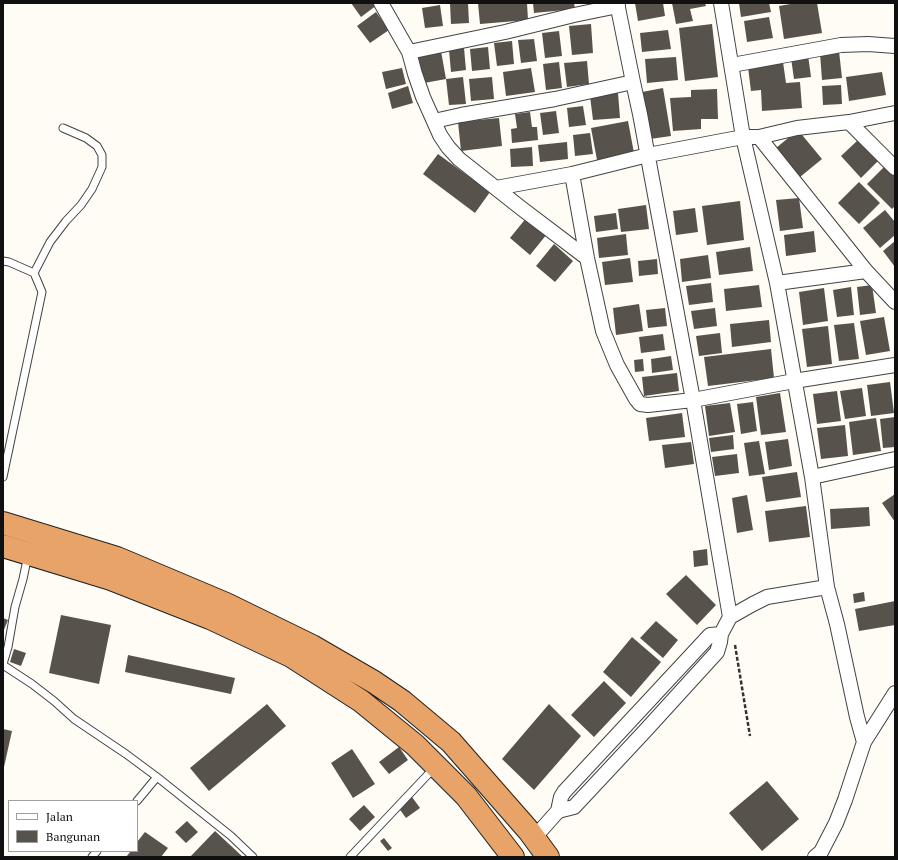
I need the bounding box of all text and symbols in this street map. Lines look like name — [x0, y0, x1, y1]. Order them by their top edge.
legend — [8, 800, 138, 852]
text: Jalan — [46, 809, 73, 824]
text: Bangunan — [46, 829, 100, 844]

